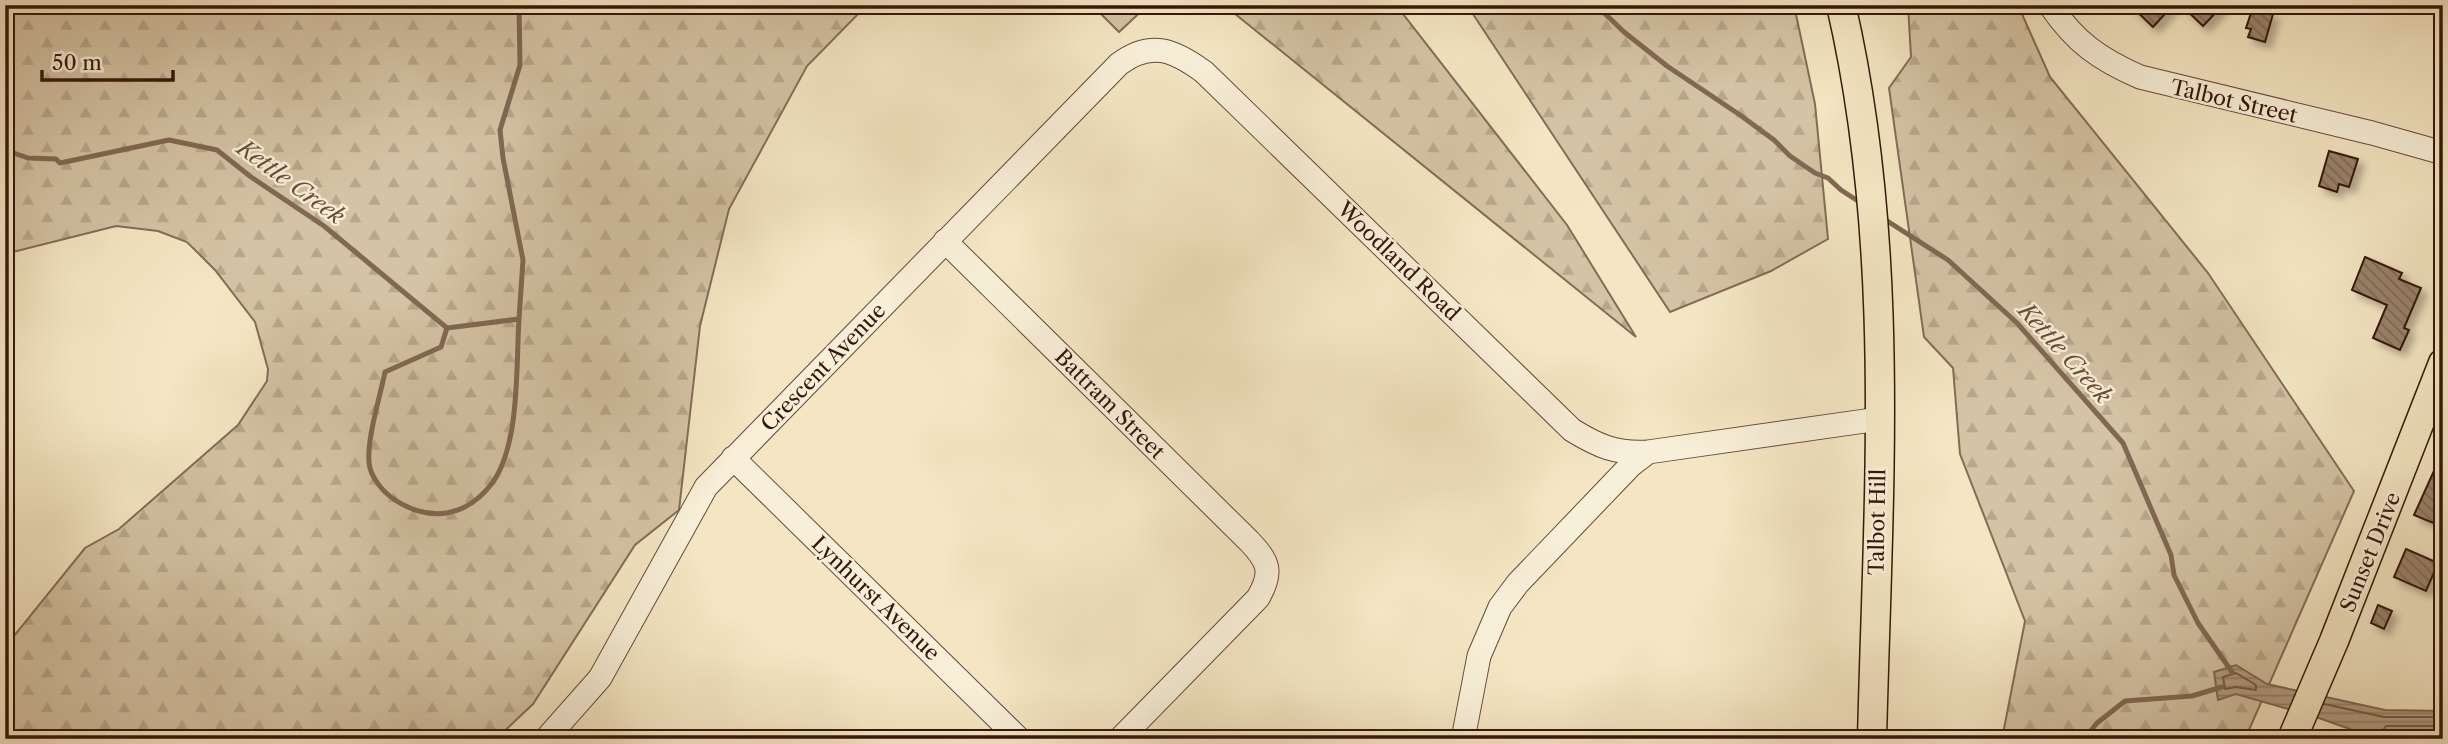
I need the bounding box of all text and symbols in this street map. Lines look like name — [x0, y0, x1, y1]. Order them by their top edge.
scale bar — [42, 38, 173, 82]
text: 50 m — [52, 50, 102, 75]
street label: Talbot Street — [2168, 74, 2300, 128]
water label: Kettle Creek — [230, 133, 350, 230]
street label: Woodland Road — [1332, 196, 1466, 326]
water label: Kettle Creek — [2011, 295, 2117, 409]
street label: Crescent Avenue — [756, 298, 890, 436]
street label: Battram Street — [1050, 344, 1171, 465]
street label: Talbot Hill — [1864, 469, 1890, 575]
street label: Sunset Drive — [2335, 488, 2405, 616]
street label: Lynhurst Avenue — [807, 531, 945, 665]

